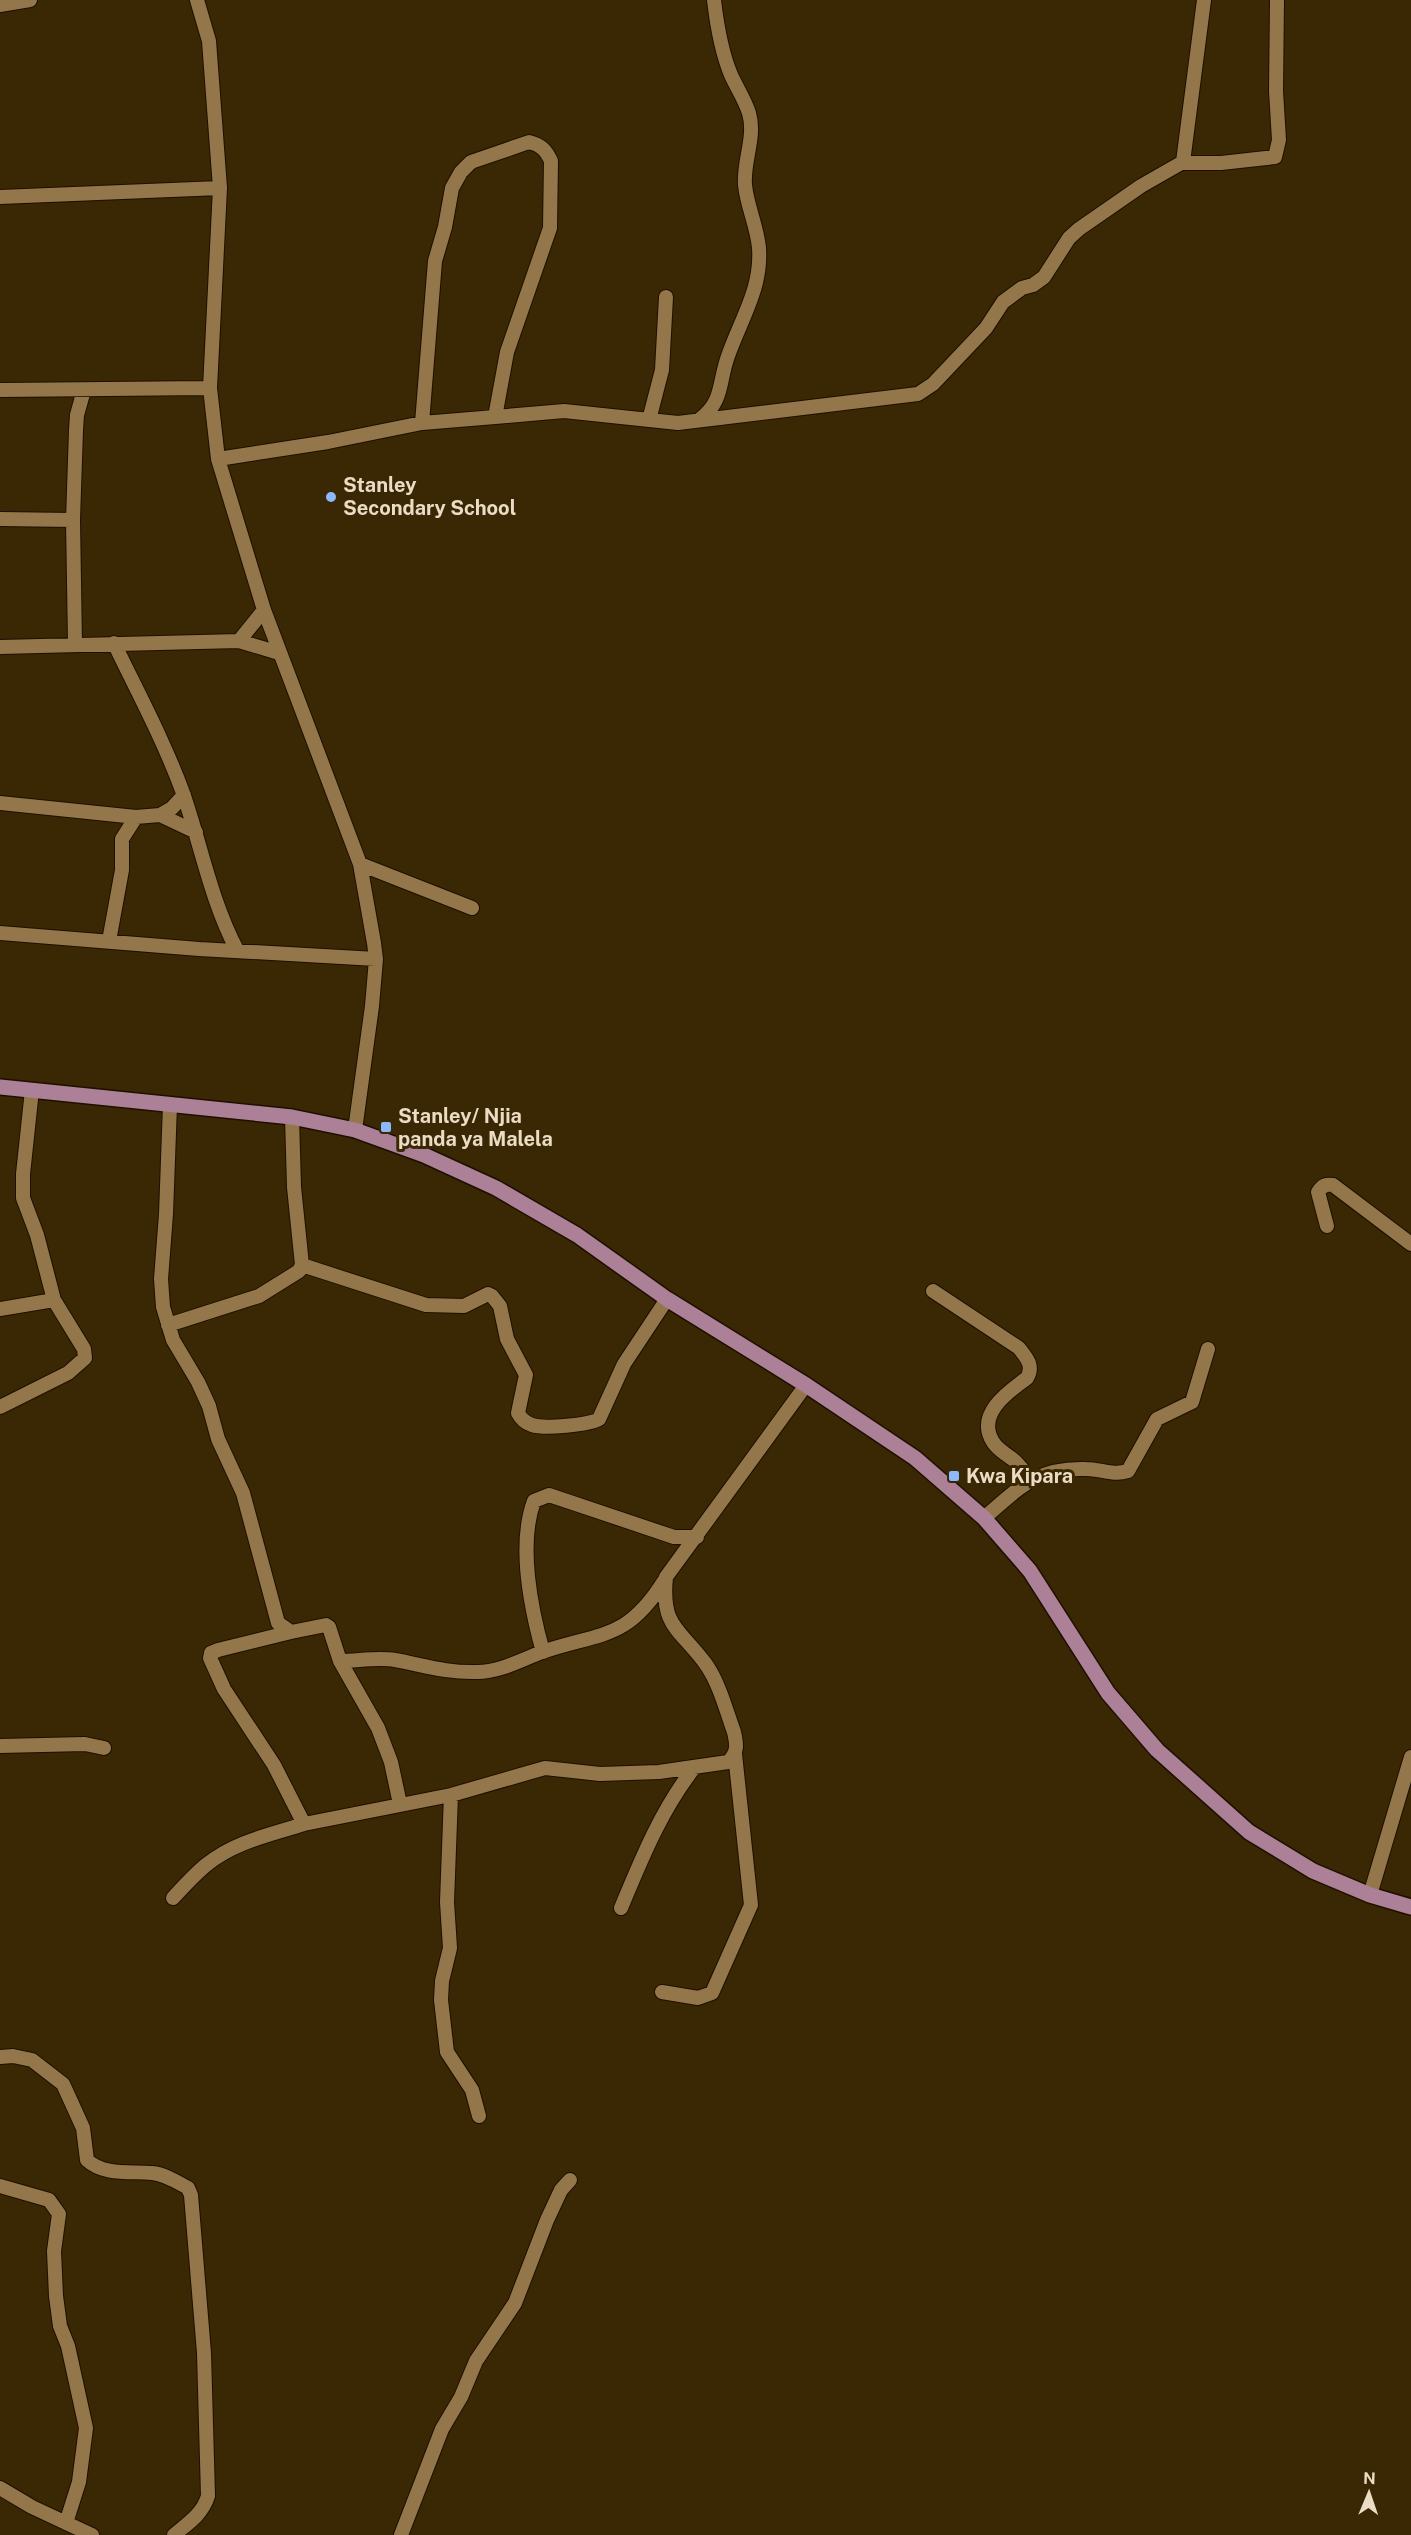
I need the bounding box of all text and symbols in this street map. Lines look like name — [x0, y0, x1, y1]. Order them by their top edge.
place label: Stanley Secondary School — [343, 473, 516, 520]
marker: Stanley Secondary School — [324, 490, 338, 504]
place label: Stanley/ Njia panda ya Malela — [398, 1104, 553, 1151]
marker: Stanley/ Njia panda ya Malela — [379, 1120, 393, 1134]
place label: Kwa Kipara — [966, 1464, 1073, 1488]
marker: Kwa Kipara — [947, 1469, 961, 1483]
north arrow — [1339, 2463, 1399, 2523]
text: N — [1363, 2469, 1376, 2488]

